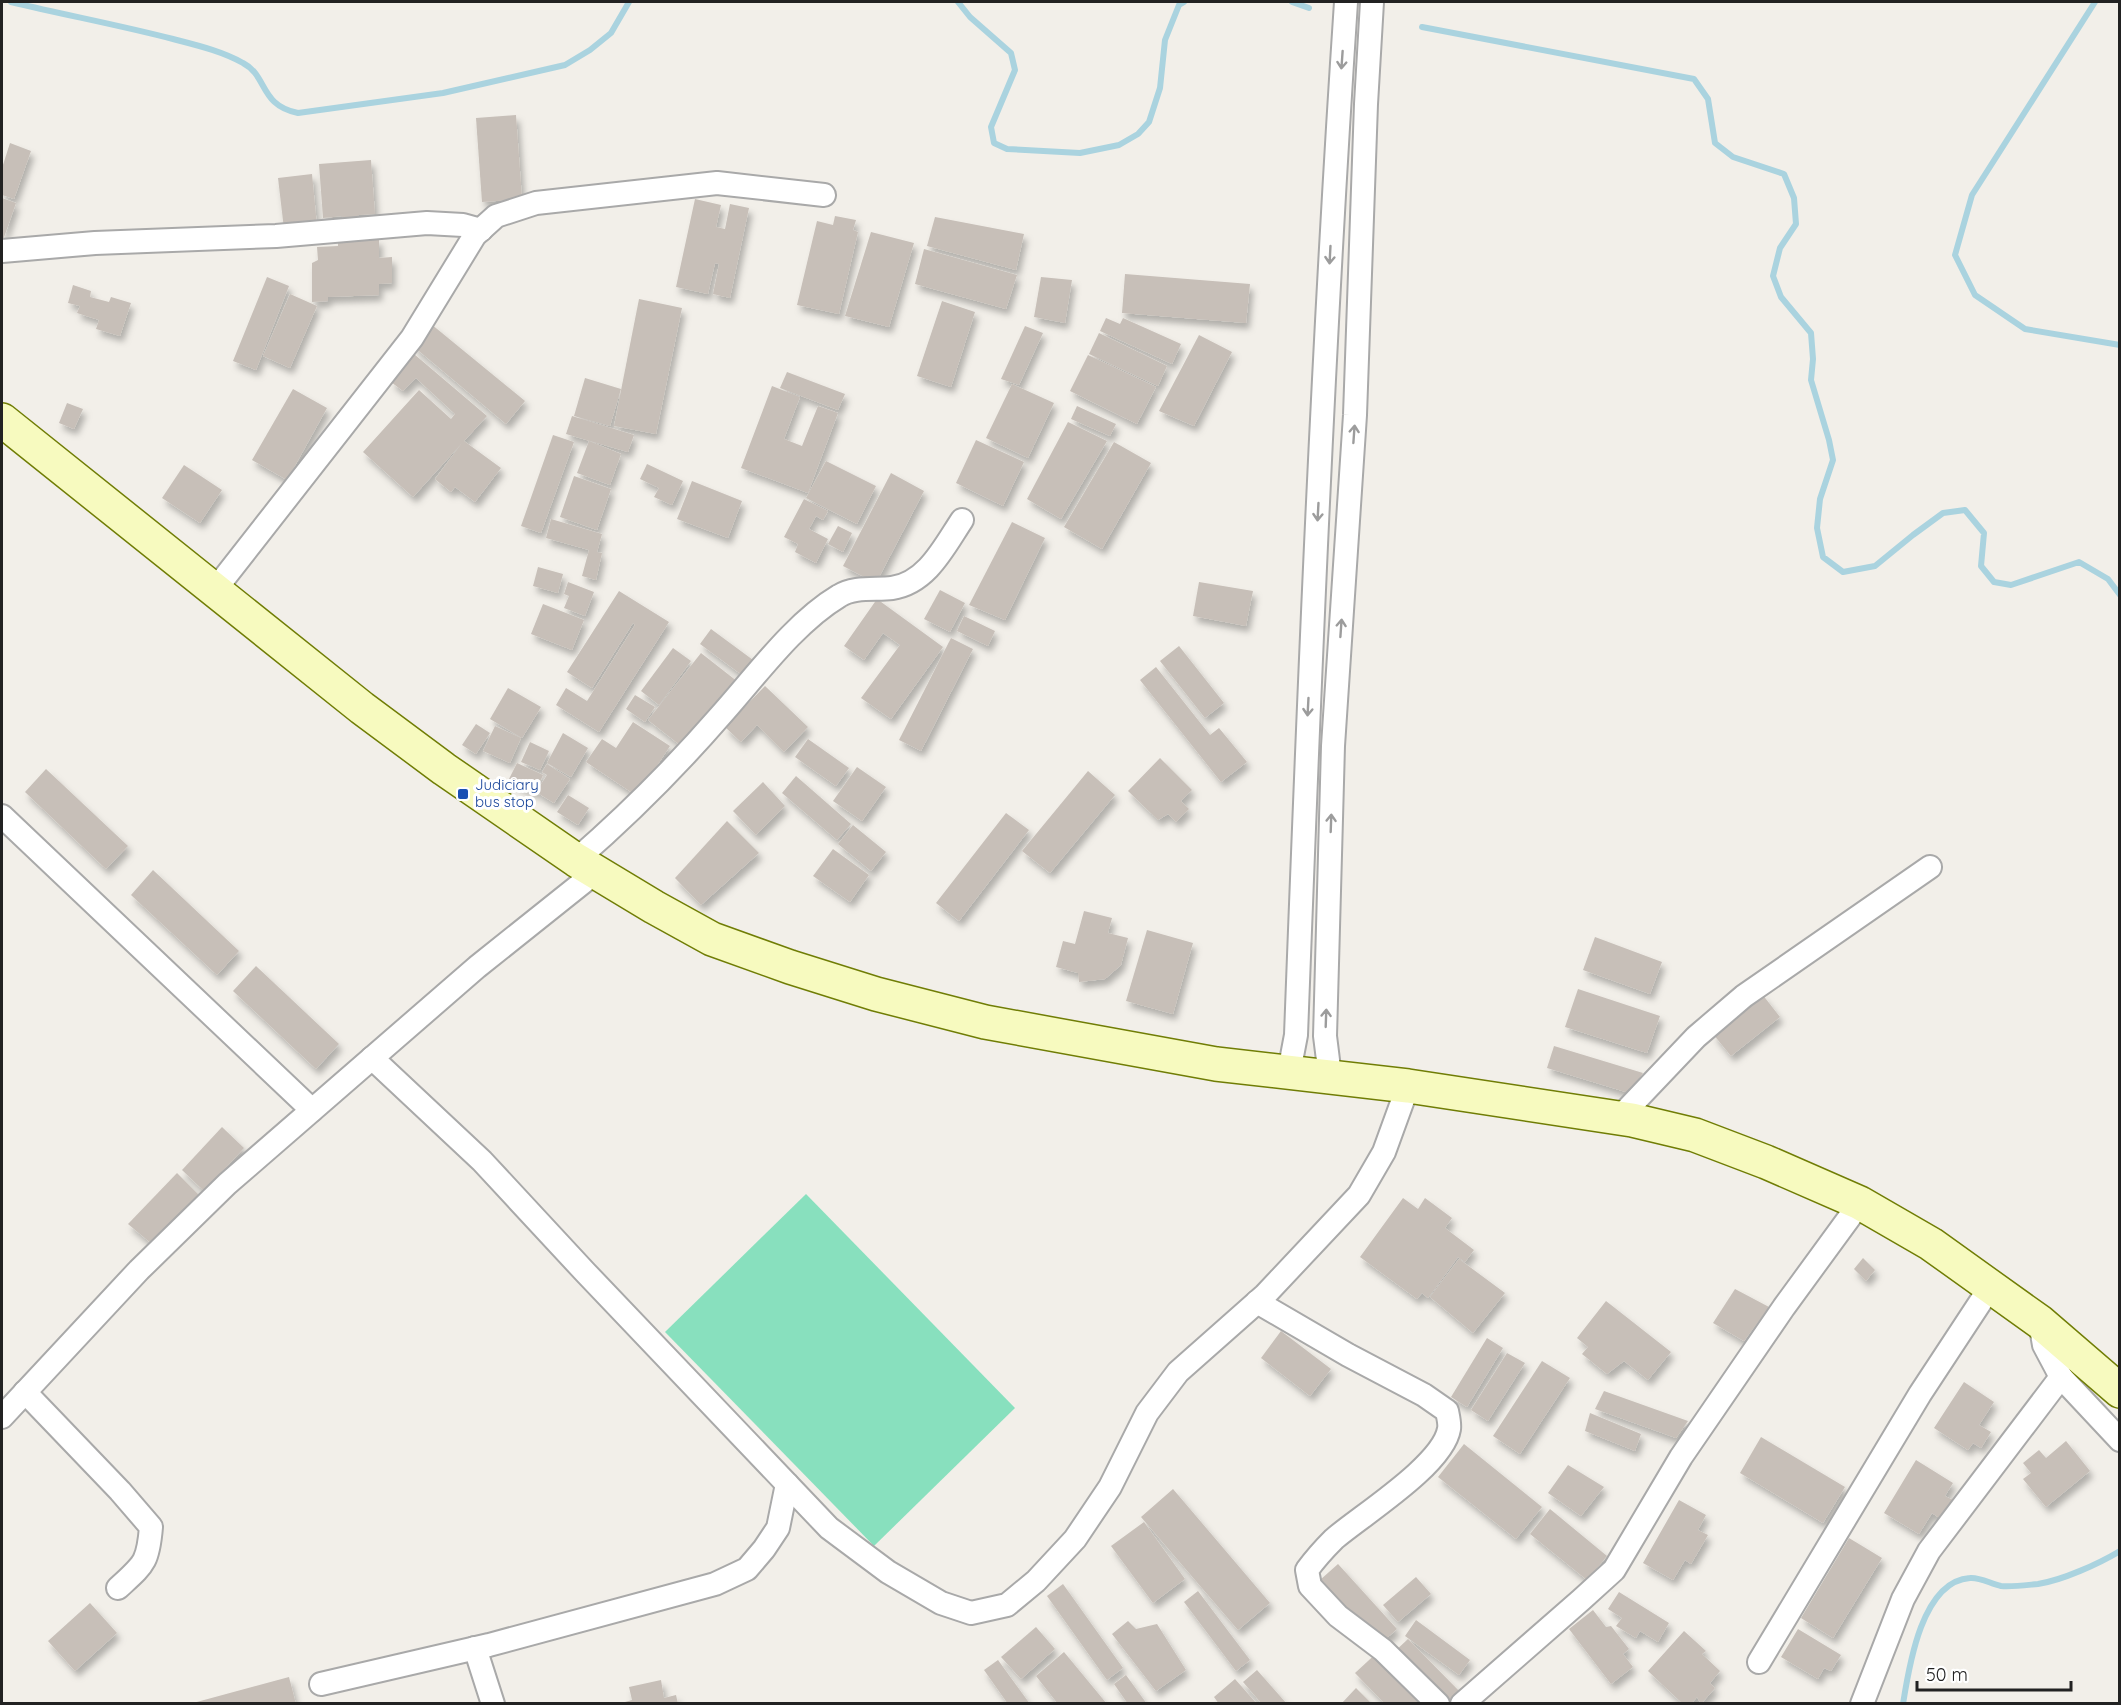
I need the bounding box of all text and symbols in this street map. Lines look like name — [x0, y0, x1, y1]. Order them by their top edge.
one-way arrow — [1336, 49, 1347, 69]
one-way arrow — [1325, 244, 1336, 264]
one-way arrow — [1349, 424, 1360, 444]
one-way arrow — [1312, 502, 1323, 522]
one-way arrow — [1336, 619, 1347, 639]
one-way arrow — [1303, 697, 1314, 716]
place label: Judiciary bus stop — [475, 775, 539, 811]
marker: Judiciary bus stop — [456, 787, 470, 801]
one-way arrow — [1325, 814, 1337, 834]
one-way arrow — [1320, 1008, 1331, 1028]
scale bar — [1917, 1654, 2072, 1692]
text: 50 m — [1926, 1663, 1968, 1686]

